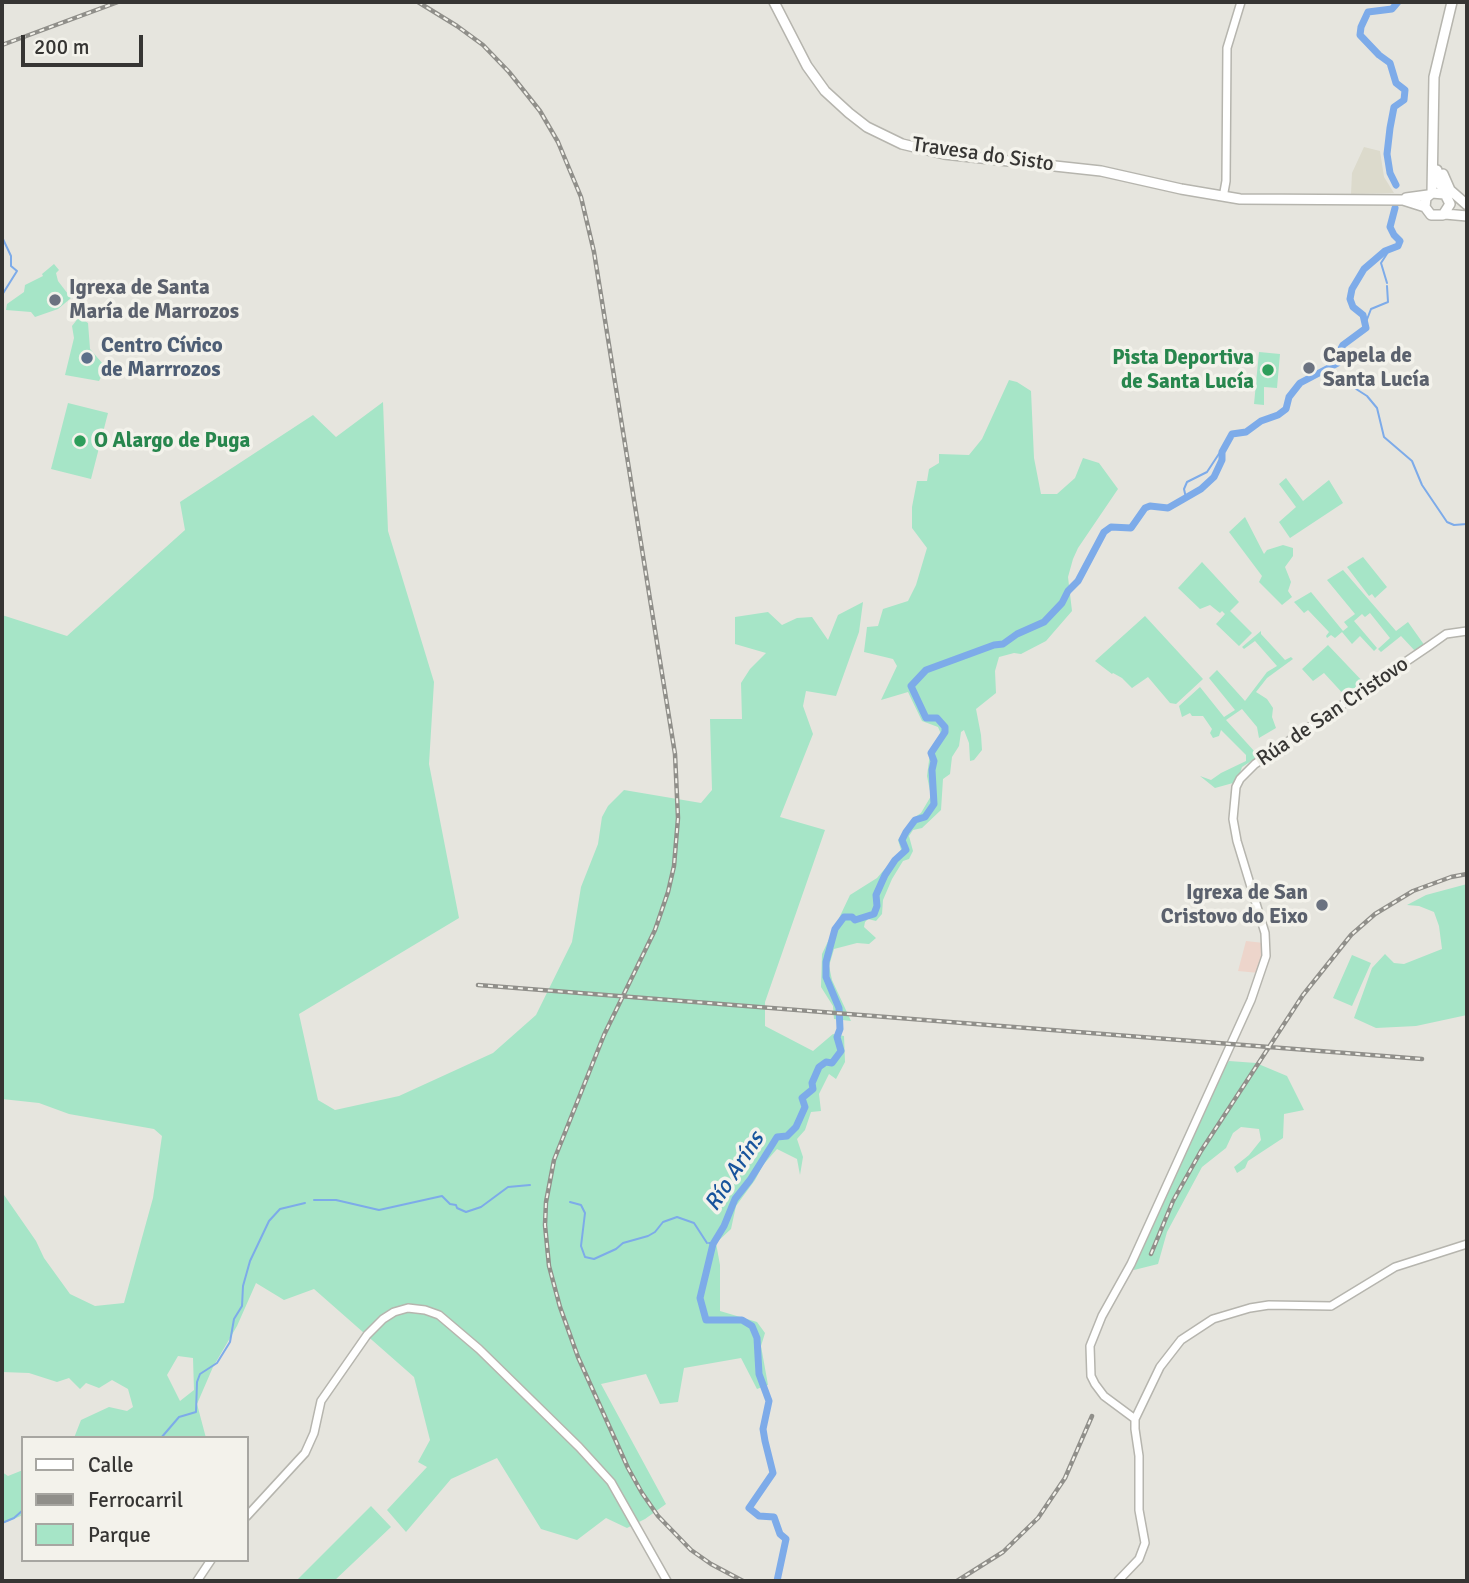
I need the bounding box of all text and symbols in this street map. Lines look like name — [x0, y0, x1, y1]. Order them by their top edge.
scale bar — [24, 21, 147, 65]
text: 200 m — [34, 34, 89, 60]
street label: Travesa do Sisto — [911, 133, 1055, 177]
place label: Igrexa de Santa María de Marrozos — [69, 275, 239, 325]
marker: Igrexa de Santa María de Marrozos — [47, 292, 63, 308]
place label: Centro Cívico de Marrrozos — [101, 333, 223, 383]
place label: Capela de Santa Lucía — [1323, 343, 1430, 393]
place label: Pista Deportiva de Santa Lucía — [1112, 345, 1254, 395]
marker: Centro Cívico de Marrrozos — [79, 350, 95, 366]
marker: Capela de Santa Lucía — [1301, 360, 1317, 376]
marker: Pista Deportiva de Santa Lucía — [1260, 362, 1276, 378]
place label: O Alargo de Puga — [94, 428, 250, 454]
marker: O Alargo de Puga — [72, 433, 88, 449]
street label: Rúa de San Cristovo — [1252, 652, 1414, 772]
place label: Igrexa de San Cristovo do Eixo — [1161, 880, 1308, 930]
marker: Igrexa de San Cristovo do Eixo — [1314, 897, 1330, 913]
water label: Río Aríns — [699, 1127, 771, 1217]
legend — [21, 1436, 248, 1562]
text: Calle — [88, 1452, 134, 1478]
text: Ferrocarril — [88, 1487, 183, 1513]
text: Parque — [88, 1522, 151, 1548]

